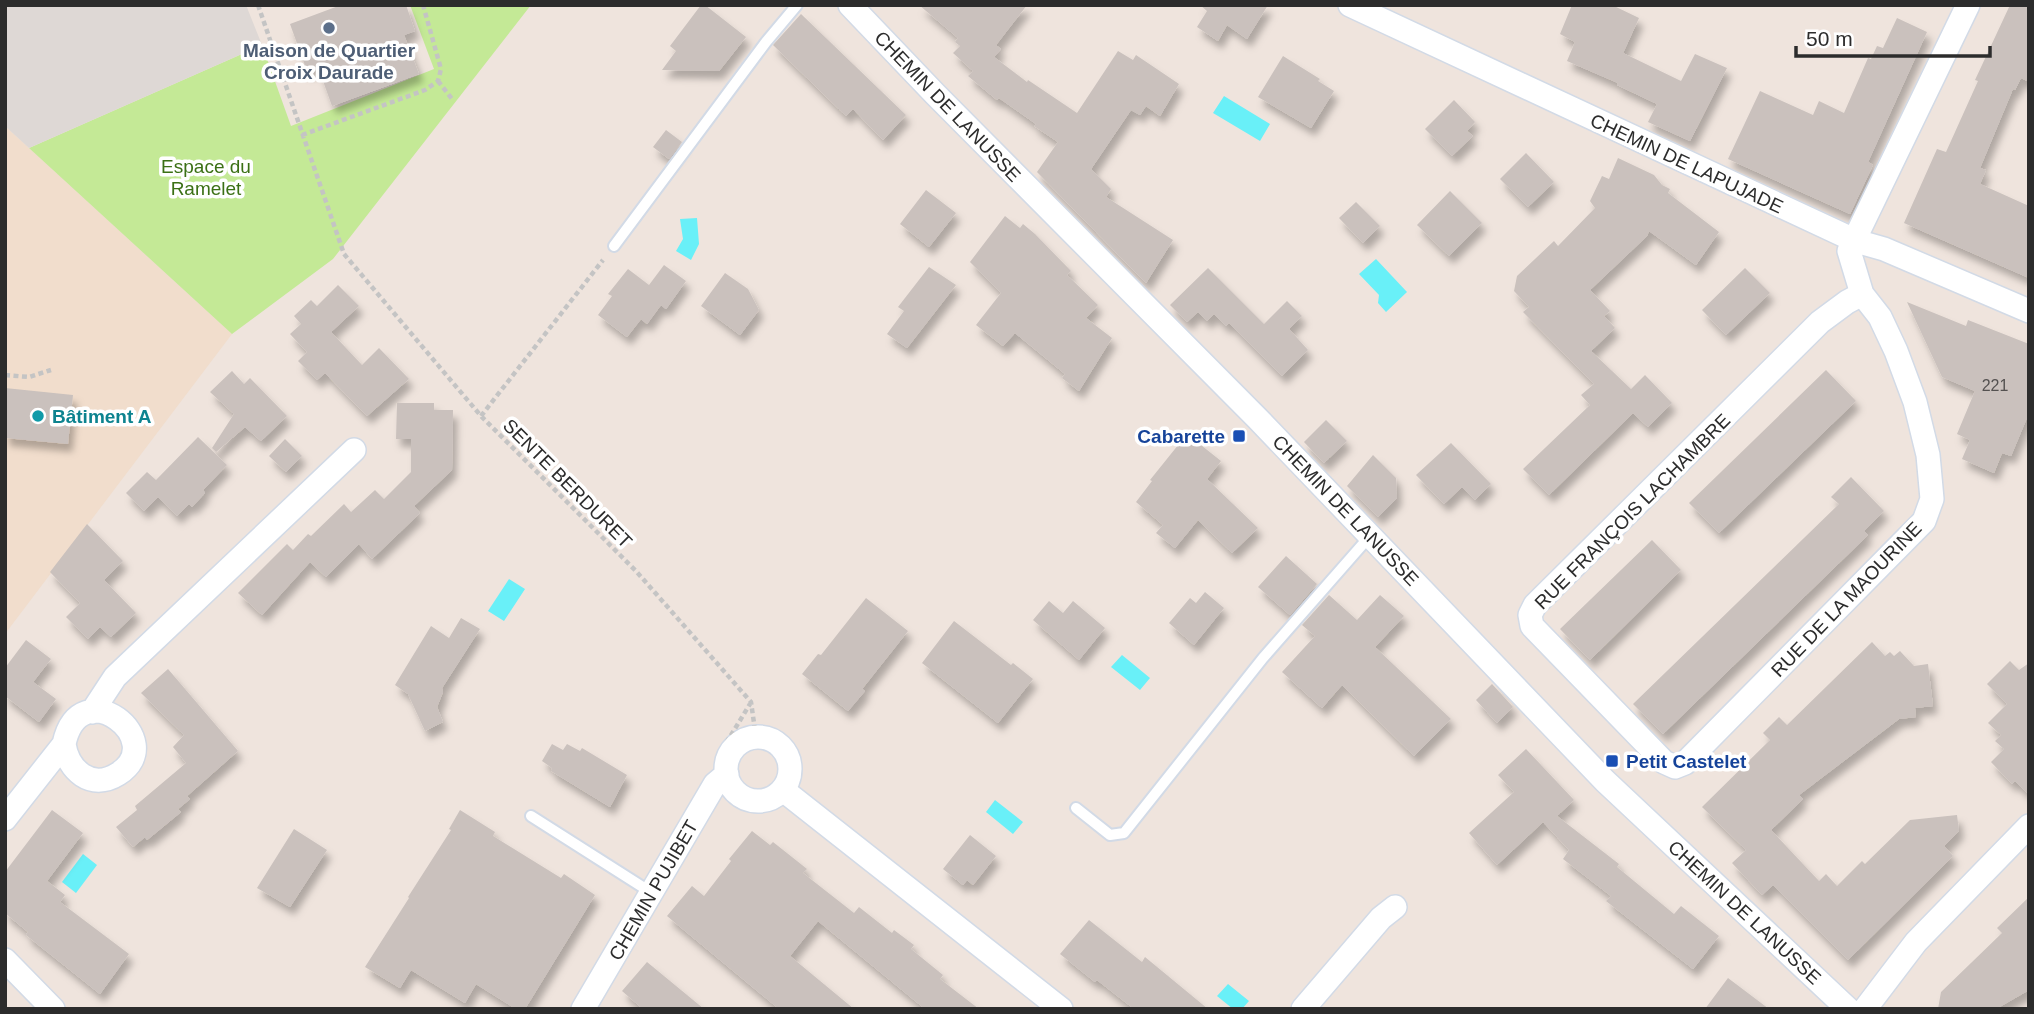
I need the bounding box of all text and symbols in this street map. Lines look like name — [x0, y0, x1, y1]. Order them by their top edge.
scale bar — [1796, 14, 1990, 58]
marker: Maison de Quartier Croix Daurade — [321, 20, 337, 36]
street label: CHEMIN DE LANUSSE — [870, 27, 1025, 186]
text: 50 m — [1806, 27, 1853, 50]
place label: Maison de Quartier Croix Daurade — [243, 40, 416, 83]
street label: CHEMIN DE LAPUJADE — [1587, 110, 1786, 217]
park label: Espace du Ramelet — [161, 156, 251, 199]
house number: 221 — [1982, 377, 2008, 394]
place label: Bâtiment A — [52, 406, 152, 427]
marker: Bâtiment A — [30, 408, 46, 424]
street label: RUE FRANÇOIS LACHAMBRE — [1530, 409, 1734, 613]
street label: SENTE BERDURET — [499, 415, 637, 552]
place label: Cabarette — [1137, 426, 1225, 447]
marker: Cabarette — [1231, 428, 1247, 444]
street label: CHEMIN DE LANUSSE — [1268, 431, 1423, 590]
street label: RUE DE LA MAOURINE — [1767, 518, 1926, 681]
place label: Petit Castelet — [1626, 751, 1747, 772]
marker: Petit Castelet — [1604, 753, 1620, 769]
street label: CHEMIN PUJIBET — [605, 816, 702, 964]
street label: CHEMIN DE LANUSSE — [1664, 836, 1825, 988]

